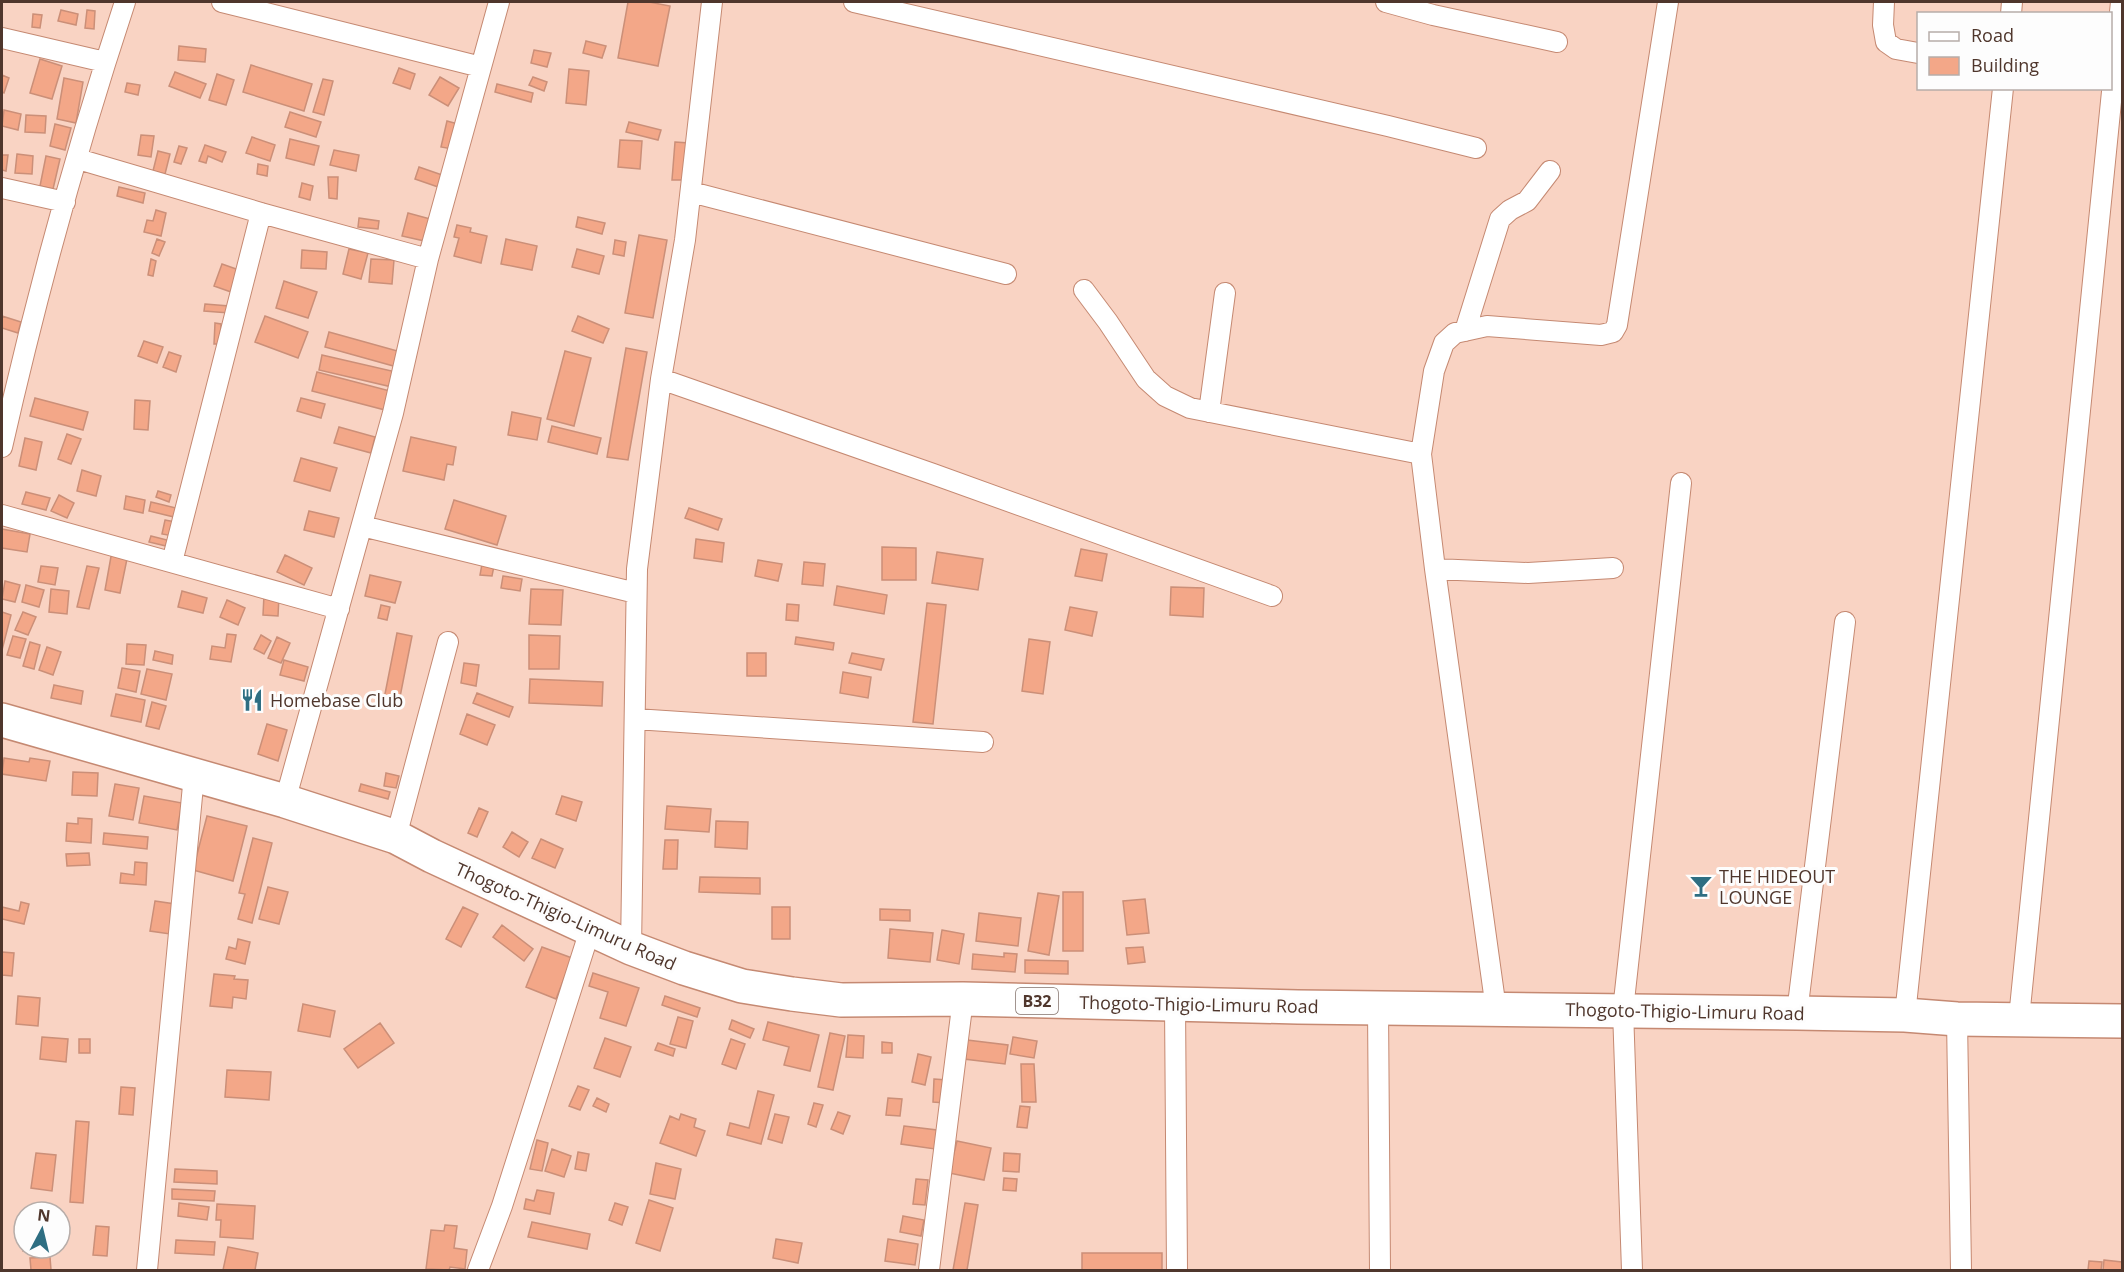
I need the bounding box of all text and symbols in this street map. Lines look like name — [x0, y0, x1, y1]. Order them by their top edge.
legend — [1917, 12, 2112, 90]
text: Road — [1971, 23, 2014, 47]
text: Building — [1971, 53, 2039, 77]
restaurant icon: Homebase Club — [239, 687, 265, 713]
place label: Homebase Club — [270, 688, 403, 712]
street label: Thogoto-Thigio-Limuru Road — [452, 856, 680, 976]
place label: THE HIDEOUT LOUNGE — [1719, 864, 1835, 909]
bar icon: THE HIDEOUT LOUNGE — [1688, 873, 1714, 899]
road number: B32 — [1016, 988, 1058, 1014]
street label: Thogoto-Thigio-Limuru Road — [1079, 990, 1319, 1018]
street label: Thogoto-Thigio-Limuru Road — [1565, 997, 1805, 1025]
north arrow — [12, 1200, 72, 1260]
text: N — [36, 1203, 52, 1227]

